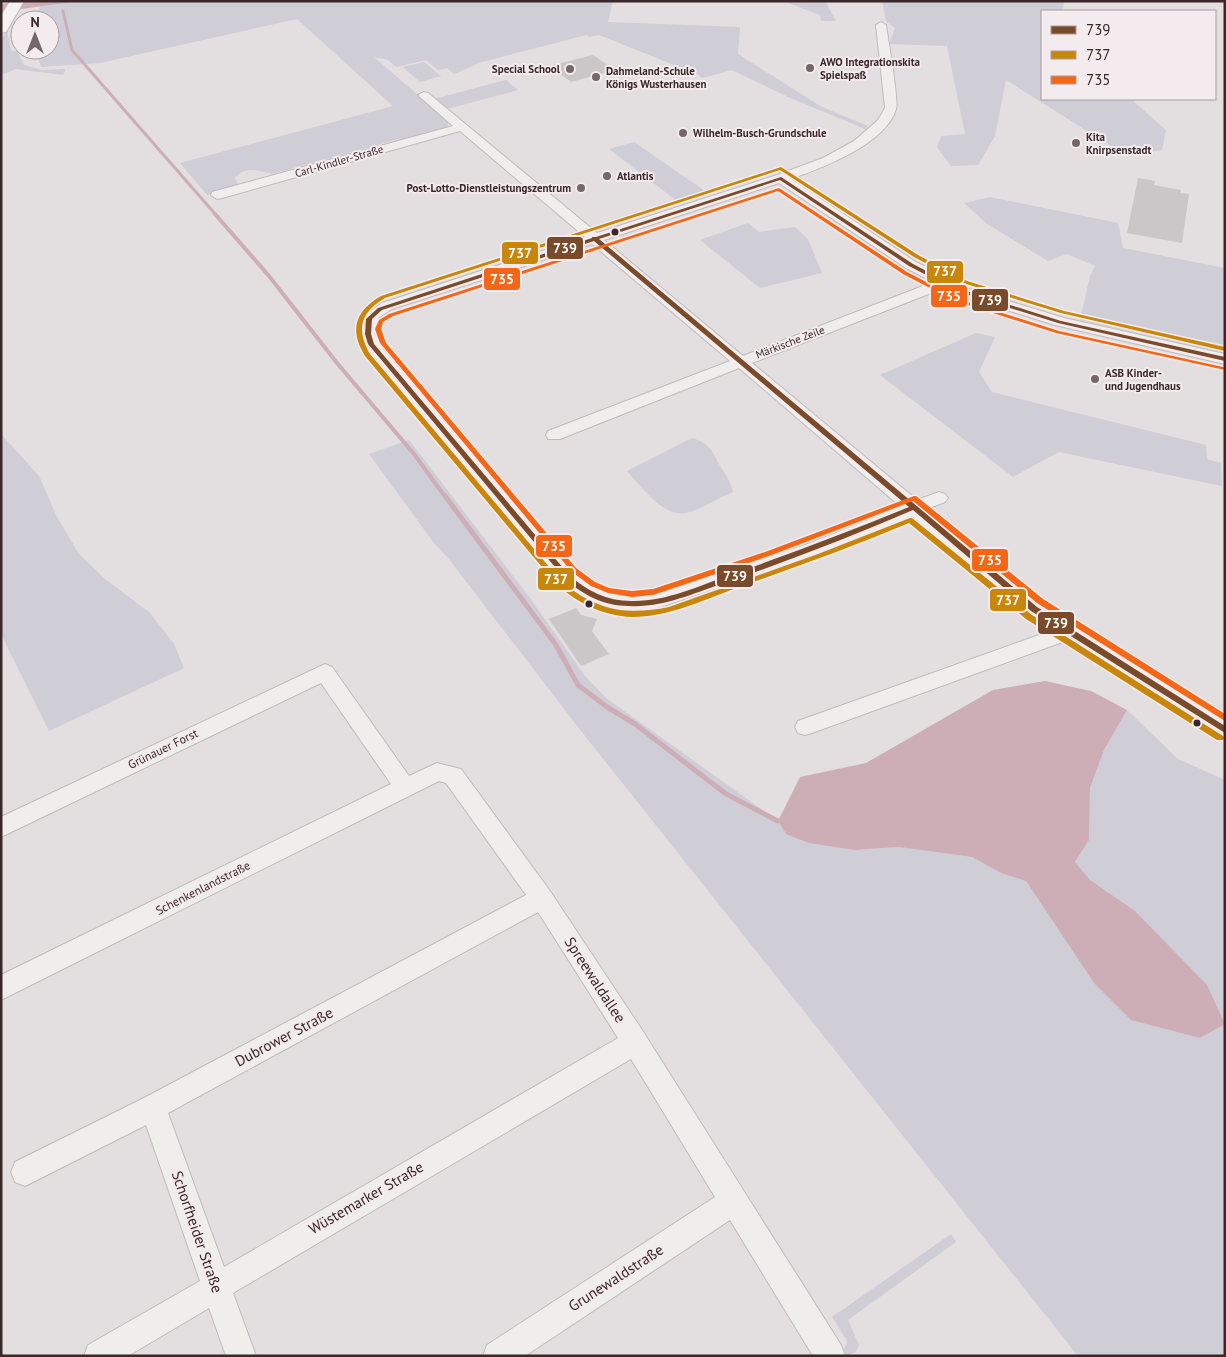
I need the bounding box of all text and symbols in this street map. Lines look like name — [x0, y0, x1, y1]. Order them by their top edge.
north arrow — [10, 10, 60, 60]
legend — [1041, 10, 1216, 100]
text: N — [30, 13, 40, 31]
text: 739 — [1086, 20, 1111, 39]
text: 737 — [1086, 45, 1111, 64]
place label: AWO Integrationskita Spielspaß — [820, 55, 920, 82]
place label: Special School — [492, 62, 561, 76]
marker: AWO Integrationskita Spielspaß — [804, 62, 816, 74]
marker: Special School — [564, 63, 576, 75]
place label: Dahmeland-Schule Königs Wusterhausen — [606, 64, 707, 91]
text: 735 — [1086, 70, 1111, 89]
marker: Dahmeland-Schule Königs Wusterhausen — [590, 71, 602, 83]
place label: Wilhelm-Busch-Grundschule — [693, 126, 827, 140]
marker: Wilhelm-Busch-Grundschule — [677, 127, 689, 139]
place label: Kita Knirpsenstadt — [1086, 130, 1151, 157]
marker: Kita Knirpsenstadt — [1070, 137, 1082, 149]
street label: Carl-Kindler-Straße — [293, 142, 385, 180]
place label: Atlantis — [617, 169, 654, 183]
marker: Atlantis — [601, 170, 613, 182]
place label: Post-Lotto-Dienstleistungszentrum — [406, 181, 571, 195]
marker: Post-Lotto-Dienstleistungszentrum — [575, 182, 587, 194]
unlabelled marker — [610, 227, 620, 237]
line badge: 739 — [546, 236, 584, 260]
text: 739 — [553, 239, 577, 257]
line badge: 737 — [501, 241, 539, 265]
text: 737 — [508, 244, 532, 262]
line badge: 737 — [926, 260, 964, 284]
text: 737 — [933, 262, 957, 280]
line badge: 735 — [483, 267, 521, 291]
text: 735 — [490, 270, 514, 288]
line badge: 735 — [930, 284, 968, 308]
text: 735 — [937, 287, 961, 305]
line badge: 739 — [971, 288, 1009, 312]
text: 739 — [978, 291, 1002, 309]
street label: Märkische Zeile — [754, 322, 827, 362]
place label: ASB Kinder- und Jugendhaus — [1105, 366, 1181, 393]
marker: ASB Kinder- und Jugendhaus — [1089, 373, 1101, 385]
line badge: 735 — [535, 534, 573, 558]
text: 735 — [542, 537, 566, 555]
line badge: 735 — [971, 548, 1009, 572]
text: 735 — [978, 551, 1002, 569]
line badge: 739 — [716, 564, 754, 588]
line badge: 737 — [537, 567, 575, 591]
text: 739 — [723, 567, 747, 585]
text: 737 — [544, 570, 568, 588]
line badge: 737 — [989, 588, 1027, 612]
text: 737 — [996, 591, 1020, 609]
unlabelled marker — [584, 599, 594, 609]
line badge: 739 — [1037, 611, 1075, 635]
text: 739 — [1044, 614, 1068, 632]
unlabelled marker — [1192, 718, 1202, 728]
street label: Grünauer Forst — [125, 725, 200, 772]
street label: Schenkenlandstraße — [153, 857, 253, 918]
street label: Spreewaldallee — [561, 933, 630, 1026]
street label: Dubrower Straße — [231, 1003, 336, 1070]
street label: Wüstemarker Straße — [305, 1157, 427, 1238]
street label: Schorfheider Straße — [168, 1168, 227, 1295]
street label: Grunewaldstraße — [565, 1240, 667, 1315]

